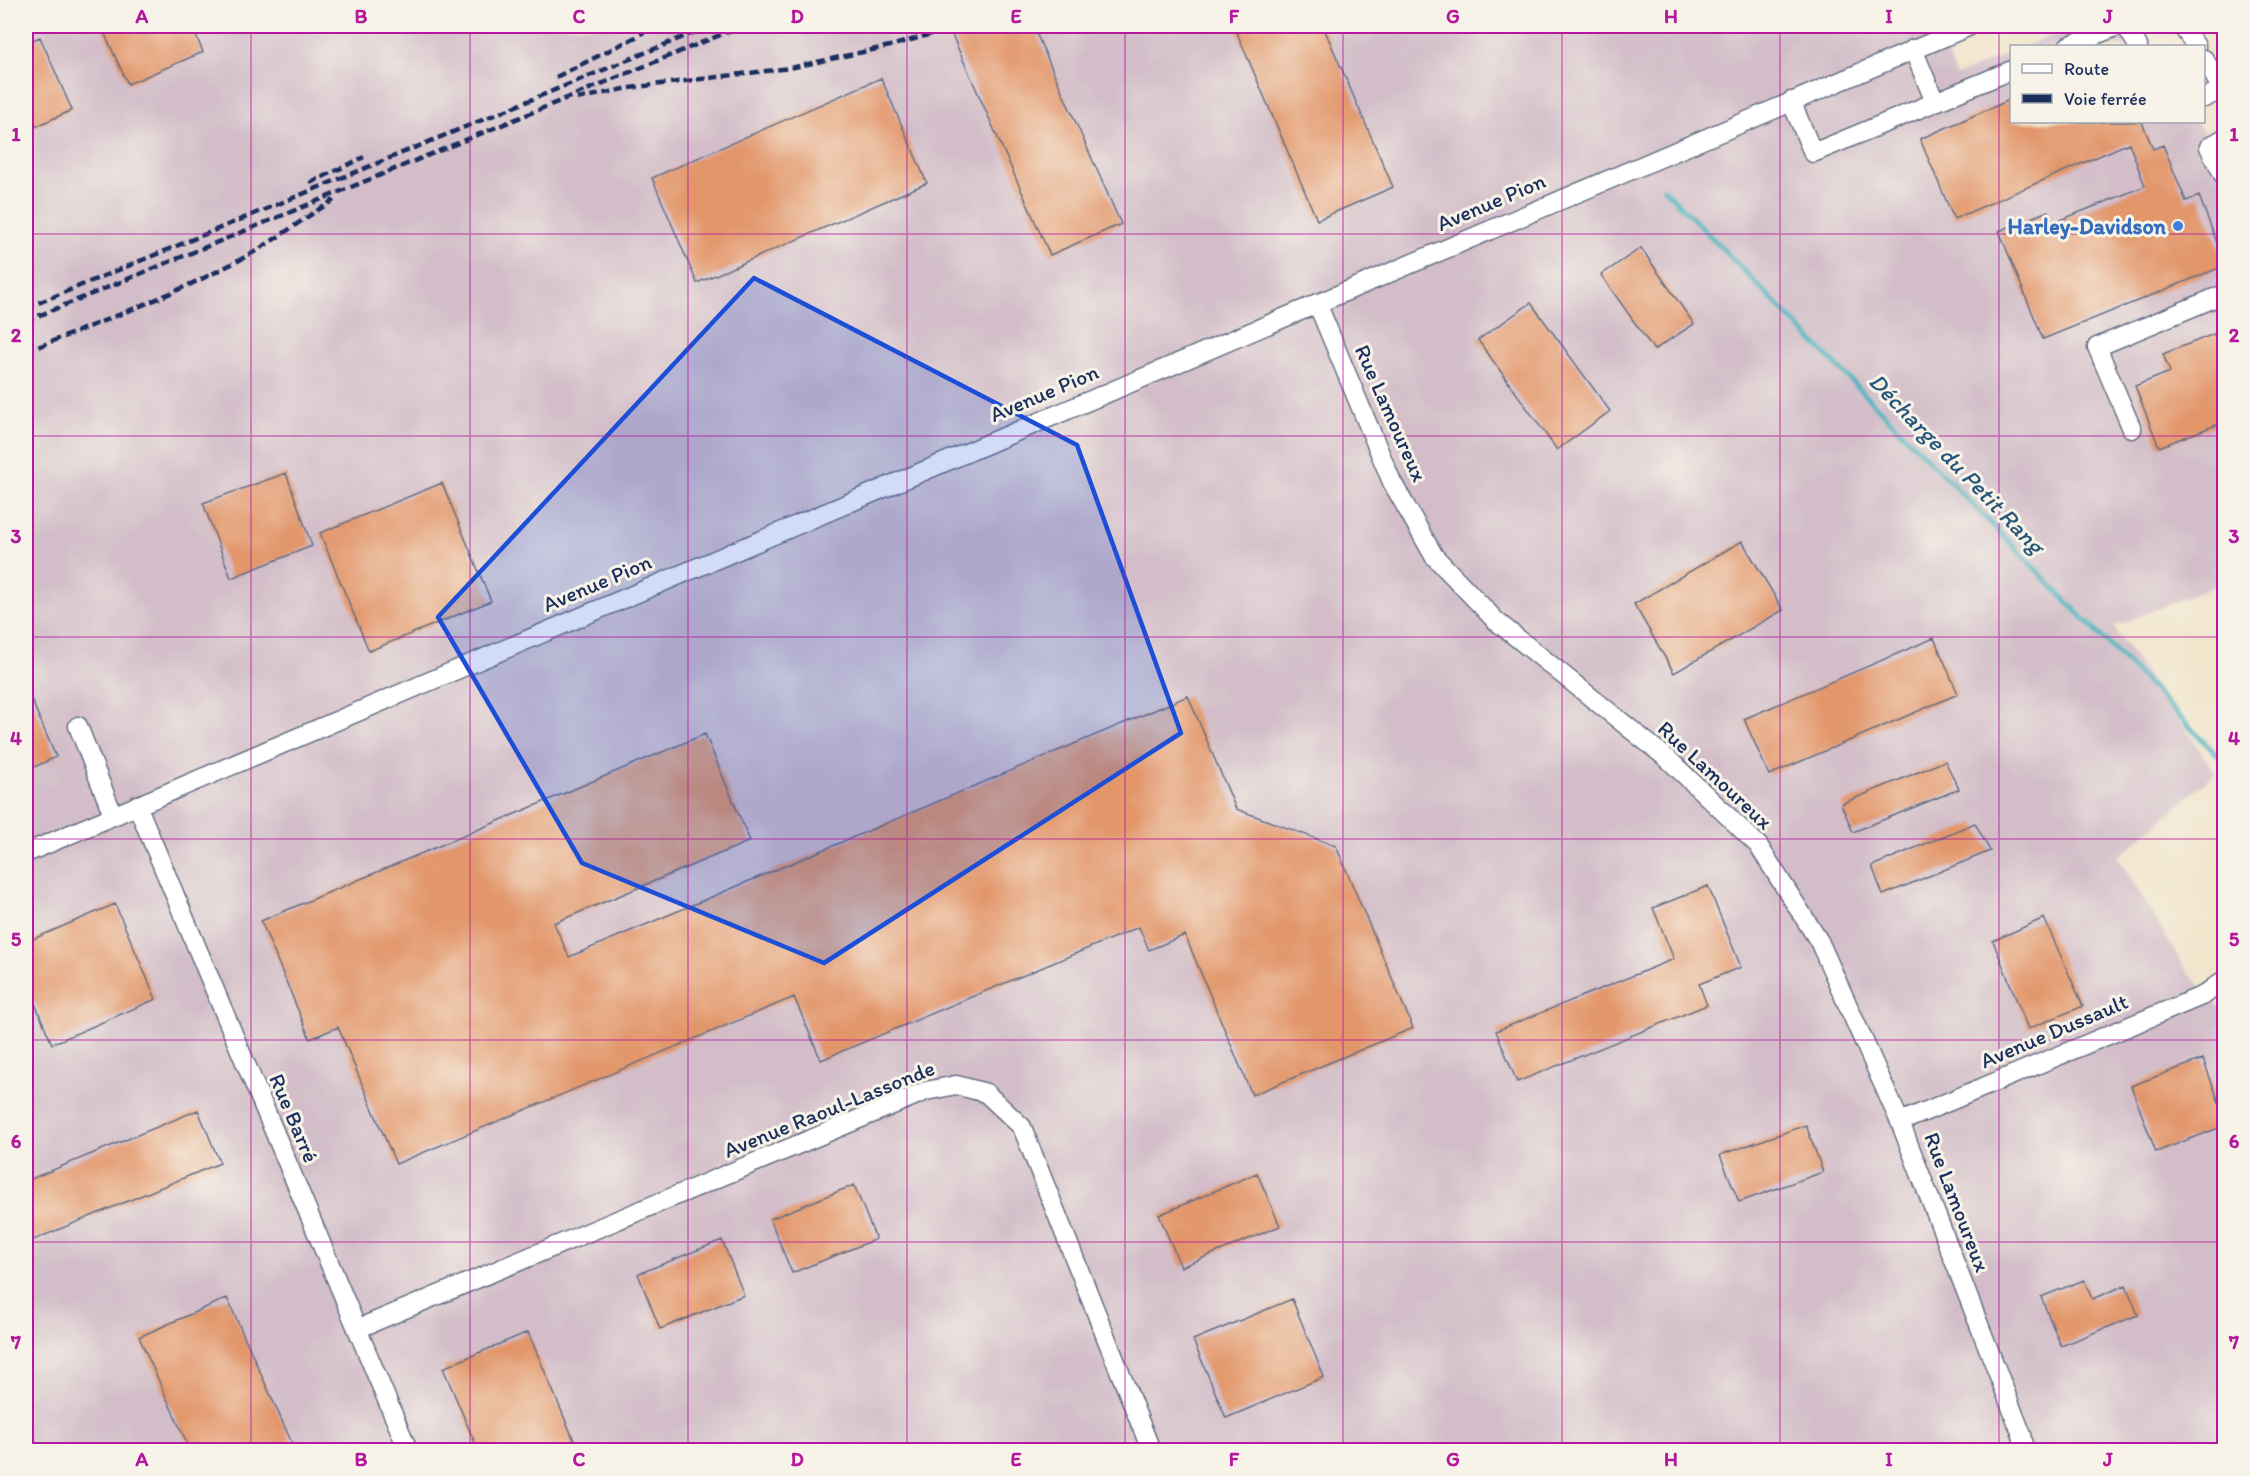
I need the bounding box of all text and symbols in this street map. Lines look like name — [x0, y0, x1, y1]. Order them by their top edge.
text: A — [135, 4, 149, 28]
text: B — [355, 4, 368, 28]
text: C — [573, 4, 586, 28]
text: D — [790, 4, 804, 28]
text: E — [1010, 4, 1022, 28]
text: F — [1229, 4, 1240, 28]
text: G — [1446, 4, 1460, 28]
text: H — [1664, 4, 1678, 28]
text: I — [1885, 4, 1893, 28]
text: J — [2102, 4, 2113, 28]
legend — [2010, 45, 2205, 123]
text: Route — [2064, 58, 2109, 80]
text: Voie ferrée — [2064, 88, 2146, 110]
text: 1 — [11, 122, 21, 146]
text: 1 — [2229, 122, 2239, 146]
street label: Avenue Pion — [1433, 167, 1550, 237]
place label: Harley-Davidson — [2008, 213, 2167, 240]
marker: Harley-Davidson — [2171, 219, 2185, 233]
text: 2 — [11, 323, 22, 347]
text: 2 — [2229, 323, 2240, 347]
street label: Rue Lamoureux — [1349, 340, 1433, 486]
street label: Avenue Pion — [986, 358, 1103, 428]
water label: Décharge du Petit Rang — [1863, 367, 2053, 561]
text: 3 — [11, 524, 22, 548]
text: 3 — [2229, 524, 2240, 548]
street label: Avenue Pion — [539, 548, 656, 618]
street label: Rue Lamoureux — [1652, 715, 1778, 835]
text: 4 — [10, 726, 22, 750]
text: 4 — [2228, 726, 2240, 750]
text: 5 — [11, 927, 22, 951]
text: 5 — [2229, 927, 2240, 951]
street label: Avenue Dussault — [1976, 988, 2132, 1074]
street label: Avenue Raoul-Lassonde — [720, 1054, 938, 1164]
street label: Rue Barré — [263, 1070, 325, 1166]
text: 6 — [11, 1129, 22, 1153]
street label: Rue Lamoureux — [1918, 1129, 1996, 1276]
text: 6 — [2229, 1129, 2240, 1153]
text: 7 — [10, 1330, 21, 1354]
text: 7 — [2228, 1330, 2239, 1354]
text: A — [135, 1447, 149, 1471]
text: B — [355, 1447, 368, 1471]
text: C — [573, 1447, 586, 1471]
text: D — [790, 1447, 804, 1471]
text: E — [1010, 1447, 1022, 1471]
text: F — [1229, 1447, 1240, 1471]
text: G — [1446, 1447, 1460, 1471]
text: H — [1664, 1447, 1678, 1471]
text: I — [1885, 1447, 1893, 1471]
text: J — [2102, 1447, 2113, 1471]

